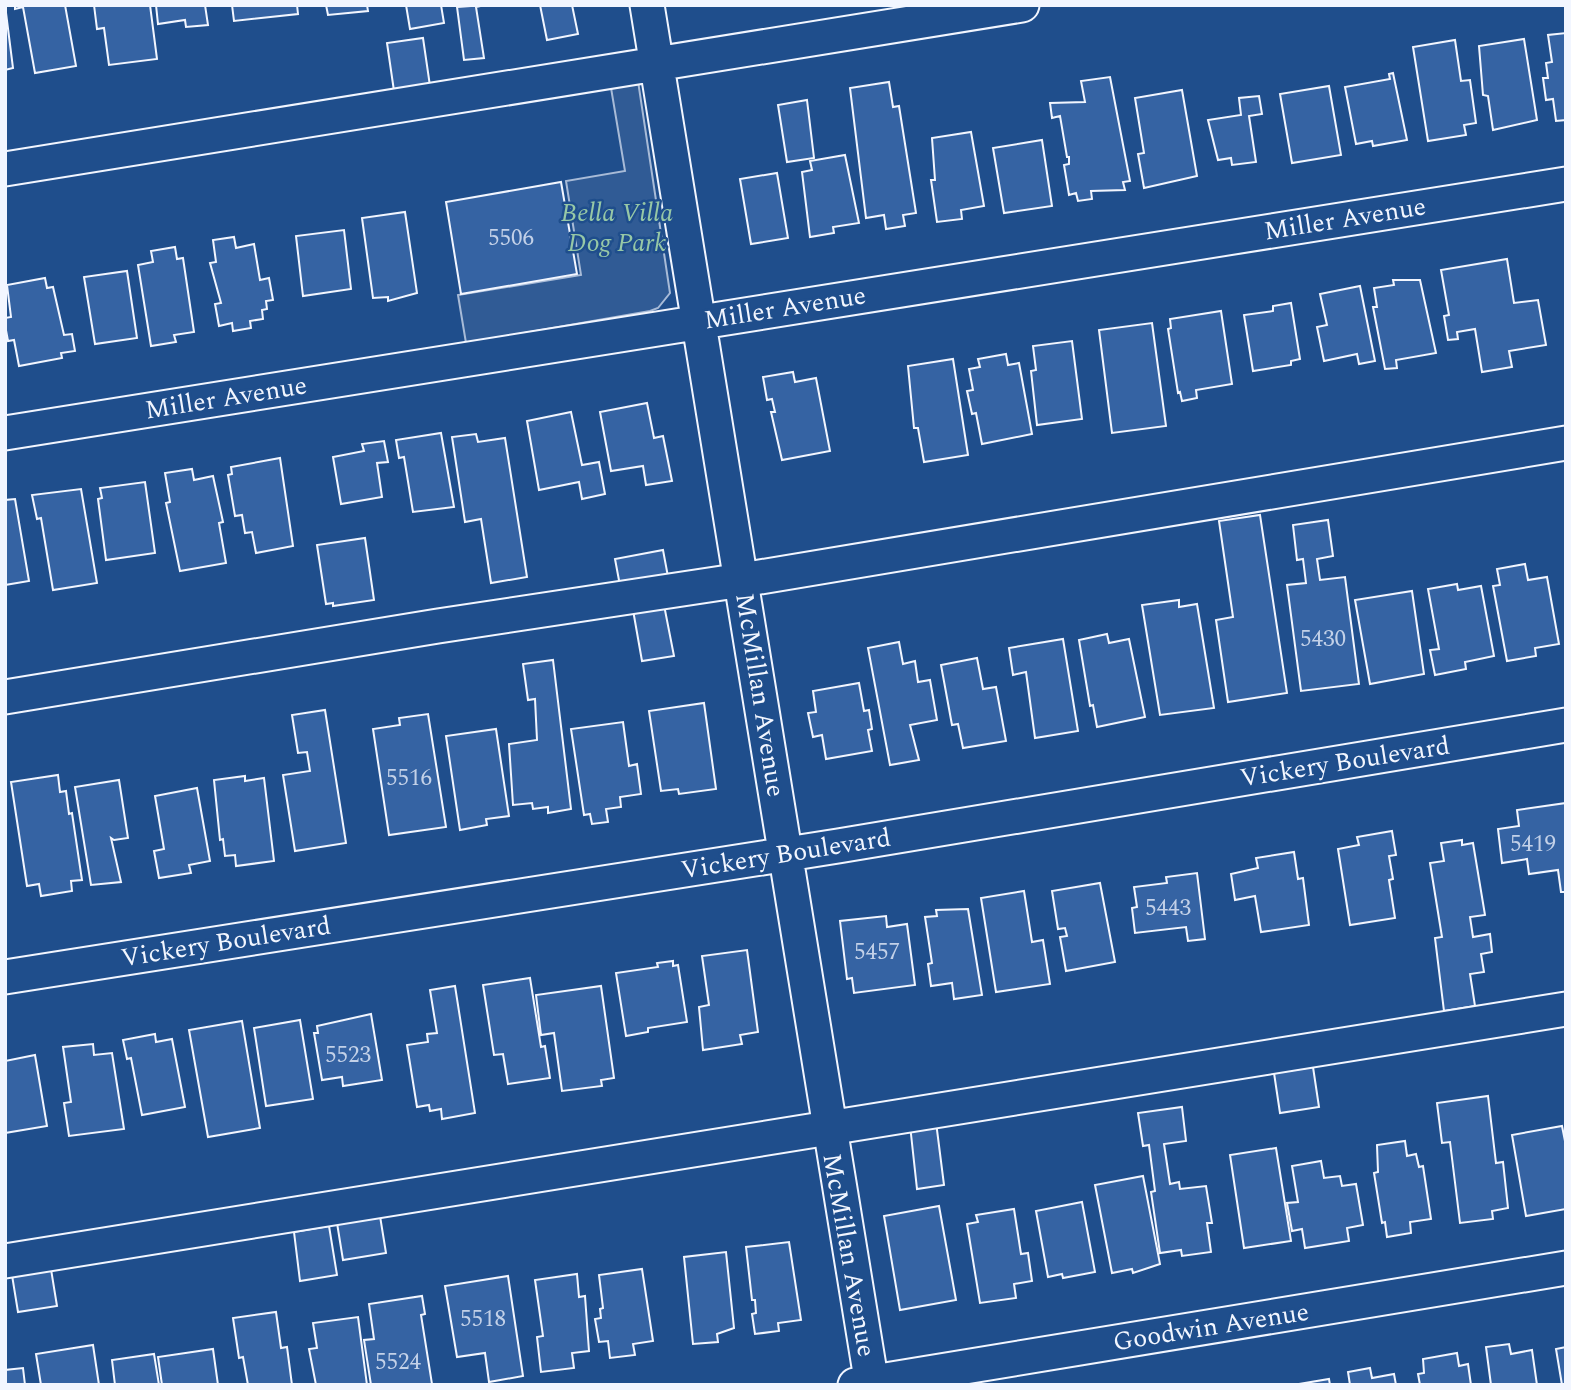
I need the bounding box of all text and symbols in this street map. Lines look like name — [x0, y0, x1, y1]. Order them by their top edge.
street label: Miller Avenue — [1261, 186, 1429, 252]
park label: Bella Villa Dog Park — [561, 193, 673, 263]
house number: 5506 — [488, 221, 534, 256]
street label: Miller Avenue — [701, 275, 869, 341]
street label: Miller Avenue — [142, 365, 310, 431]
street label: McMillan Avenue — [724, 590, 796, 800]
house number: 5430 — [1300, 622, 1346, 657]
street label: Vickery Boulevard — [1237, 726, 1453, 798]
house number: 5516 — [386, 761, 432, 796]
street label: Vickery Boulevard — [678, 818, 894, 890]
house number: 5419 — [1510, 827, 1556, 862]
house number: 5443 — [1145, 891, 1191, 926]
street label: Vickery Boulevard — [118, 906, 334, 978]
house number: 5457 — [854, 935, 900, 970]
house number: 5523 — [325, 1038, 371, 1073]
street label: McMillan Avenue — [811, 1150, 887, 1360]
street label: Goodwin Avenue — [1110, 1292, 1312, 1362]
house number: 5518 — [460, 1302, 506, 1337]
house number: 5524 — [375, 1345, 422, 1380]

